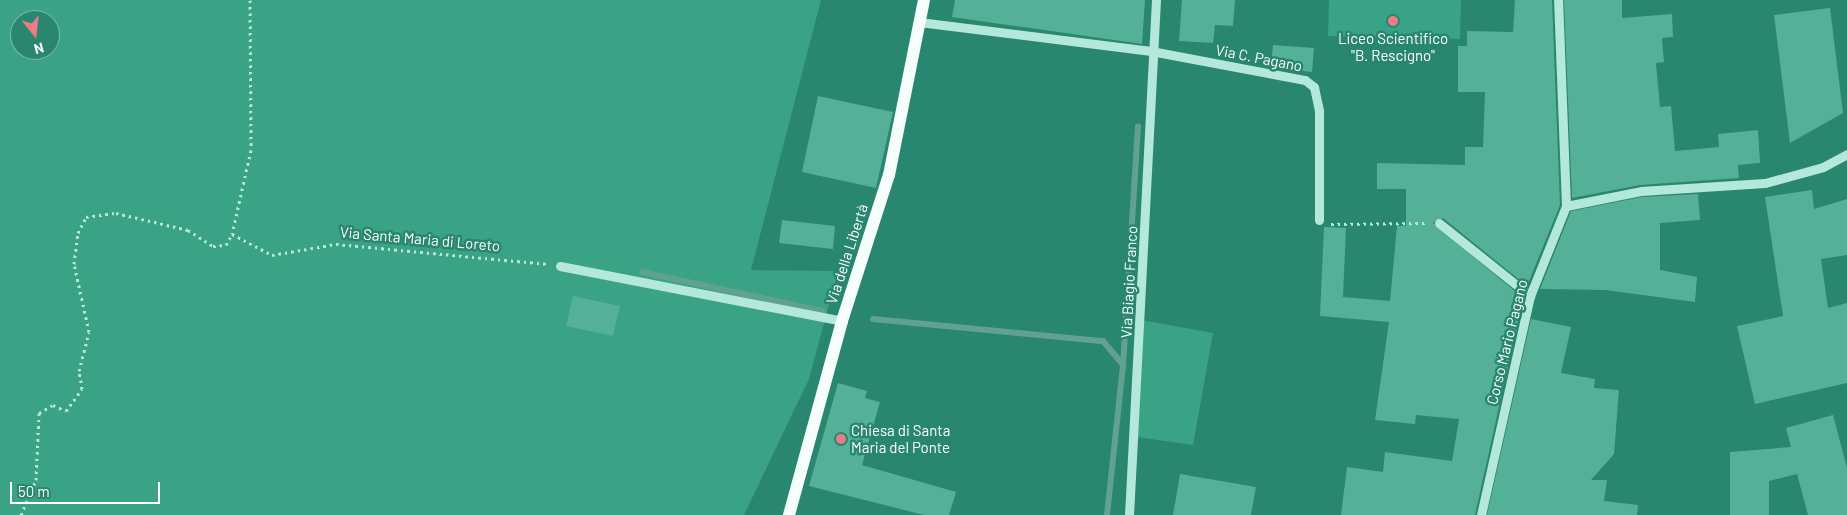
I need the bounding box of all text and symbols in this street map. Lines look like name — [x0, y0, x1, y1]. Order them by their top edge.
north arrow — [10, 10, 60, 60]
marker: Liceo Scientifico "B. Rescigno" — [1387, 15, 1399, 27]
place label: Liceo Scientifico "B. Rescigno" — [1338, 29, 1448, 64]
text: N — [32, 39, 46, 58]
street label: Via C. Pagano — [1214, 41, 1304, 75]
street label: Via della Libertà — [822, 202, 872, 306]
street label: Via Santa Maria di Loreto — [339, 223, 501, 255]
street label: Via Biagio Franco — [1117, 225, 1141, 339]
street label: Corso Mario Pagano — [1483, 278, 1531, 406]
place label: Chiesa di Santa Maria del Ponte — [851, 421, 950, 456]
marker: Chiesa di Santa Maria del Ponte — [835, 433, 847, 445]
scale bar — [12, 472, 162, 504]
text: 50 m — [18, 482, 50, 500]

